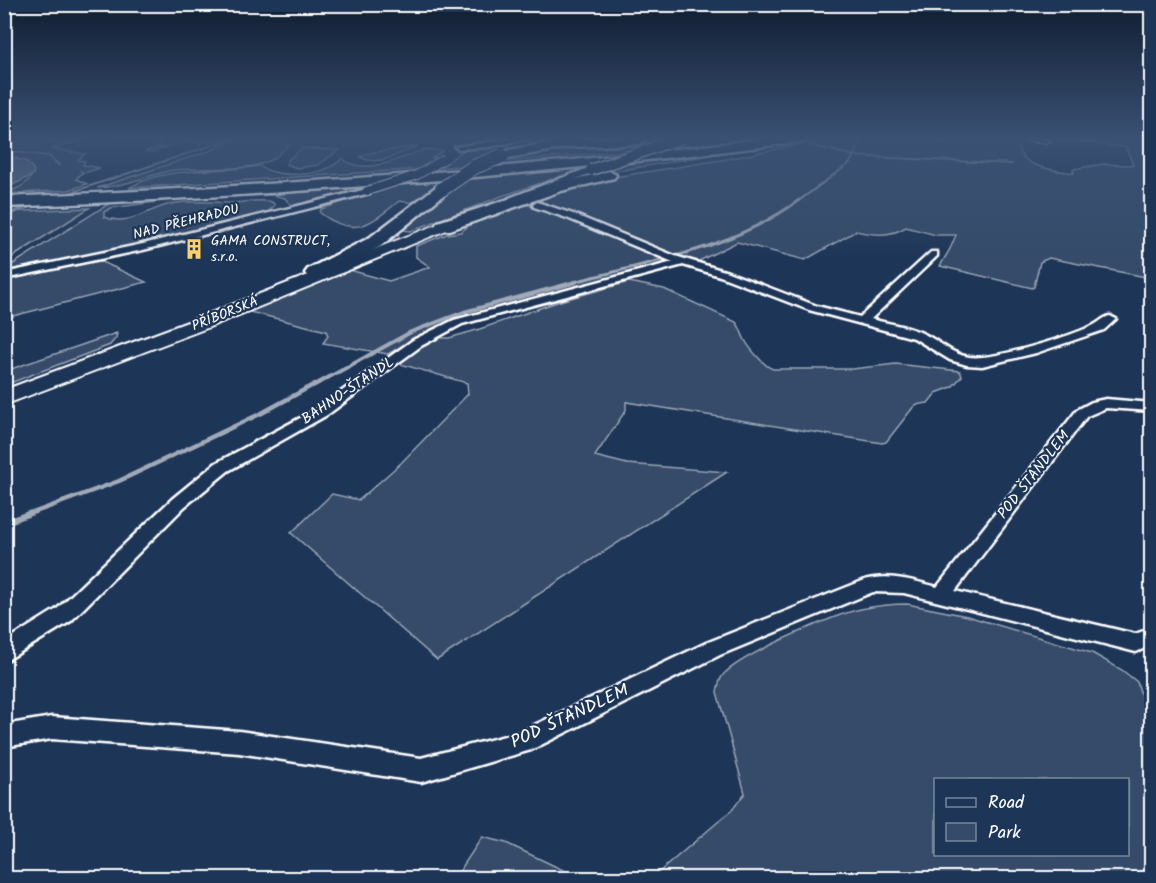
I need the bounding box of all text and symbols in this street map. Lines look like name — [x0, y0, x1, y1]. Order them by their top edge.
street label: NAD PŘEHRADOU — [131, 198, 241, 246]
place label: GAMA CONSTRUCT, s.r.o. — [211, 230, 330, 268]
building icon: GAMA CONSTRUCT, s.r.o. — [182, 237, 206, 261]
street label: PŘÍBORSKÁ — [188, 291, 262, 337]
street label: BAHNO-ŠTANDL — [297, 351, 399, 431]
street label: POD ŠTANDLEM — [992, 425, 1076, 524]
street label: POD ŠTANDLEM — [506, 676, 635, 757]
legend — [934, 778, 1129, 856]
text: Road — [988, 789, 1025, 818]
text: Park — [988, 819, 1021, 848]

